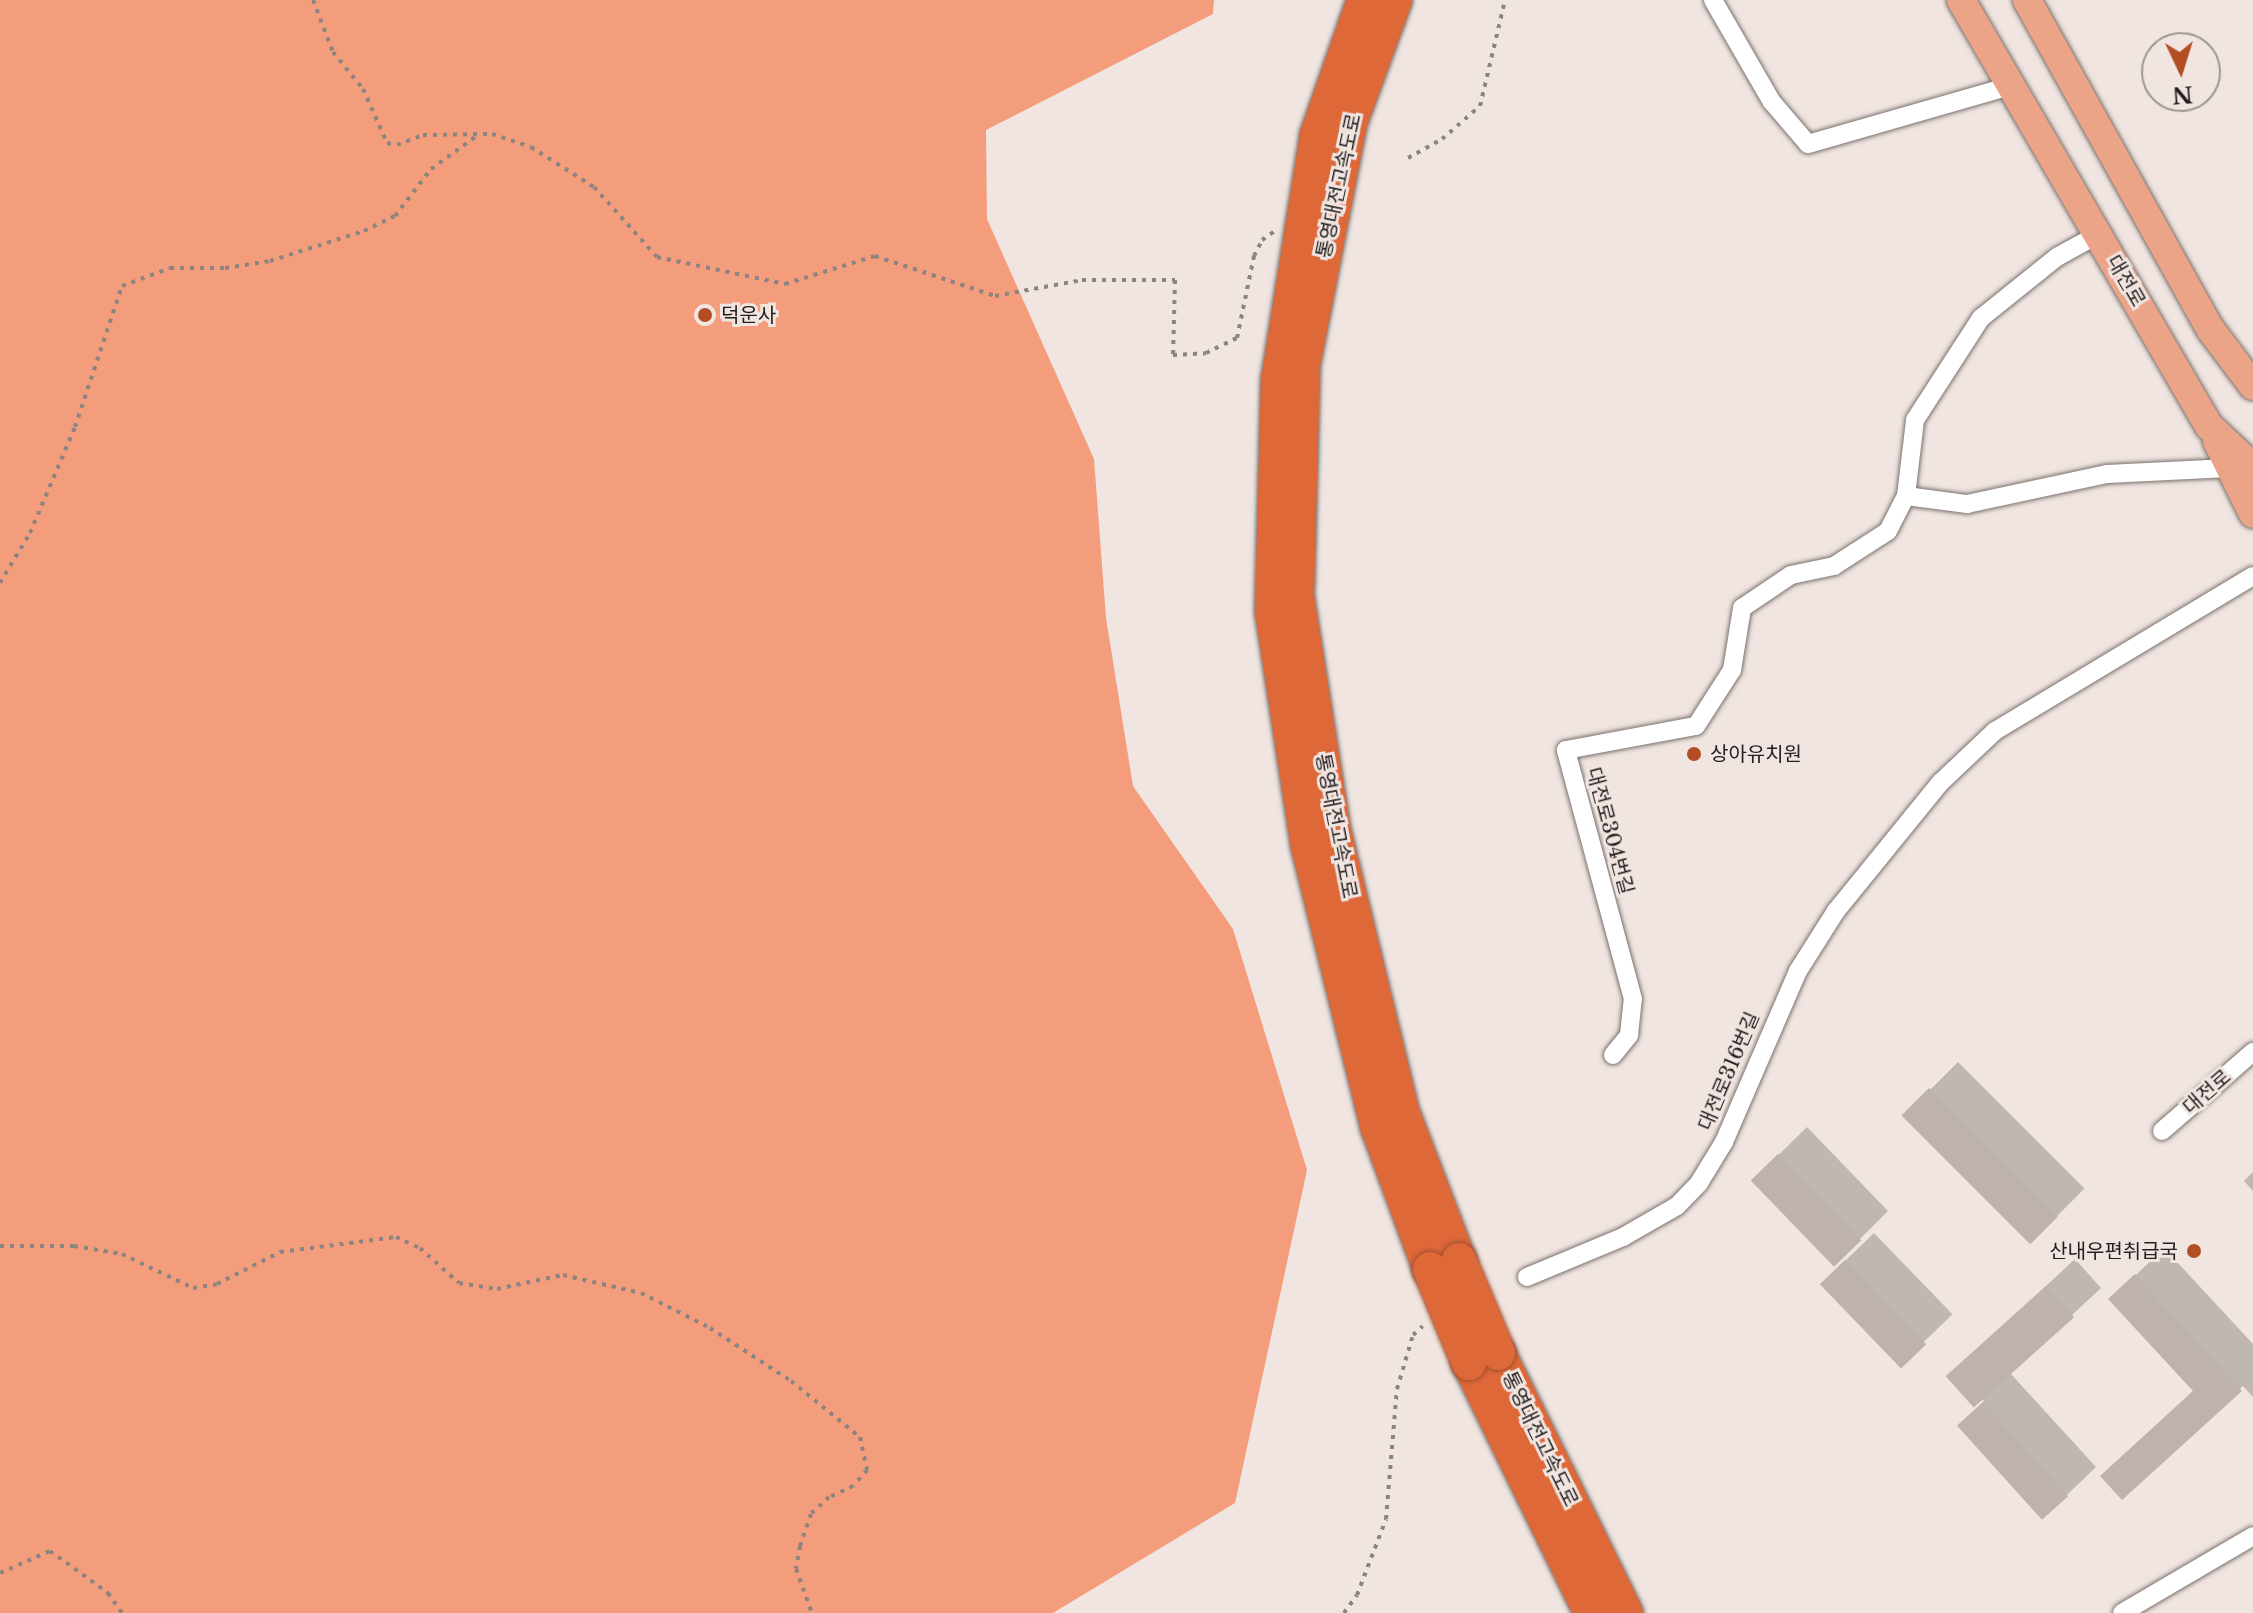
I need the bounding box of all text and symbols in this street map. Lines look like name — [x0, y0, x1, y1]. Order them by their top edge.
north arrow — [2141, 32, 2221, 112]
text: N — [2171, 80, 2194, 109]
street label: 통영대전고속도로 — [1312, 112, 1366, 260]
street label: 대전로 — [2102, 251, 2150, 311]
place label: 덕운사 — [721, 303, 776, 327]
marker: 덕운사 — [696, 306, 714, 324]
place label: 상아유치원 — [1710, 742, 1802, 766]
marker: 상아유치원 — [1685, 745, 1703, 763]
street label: 통영대전고속도로 — [1310, 751, 1362, 901]
street label: 대전로304번길 — [1582, 765, 1638, 897]
street label: 대전로316번길 — [1693, 1008, 1765, 1134]
street label: 대전로 — [2178, 1065, 2236, 1119]
place label: 산내우편취급국 — [2049, 1239, 2178, 1263]
marker: 산내우편취급국 — [2185, 1242, 2203, 1260]
street label: 통영대전고속도로 — [1497, 1368, 1583, 1510]

